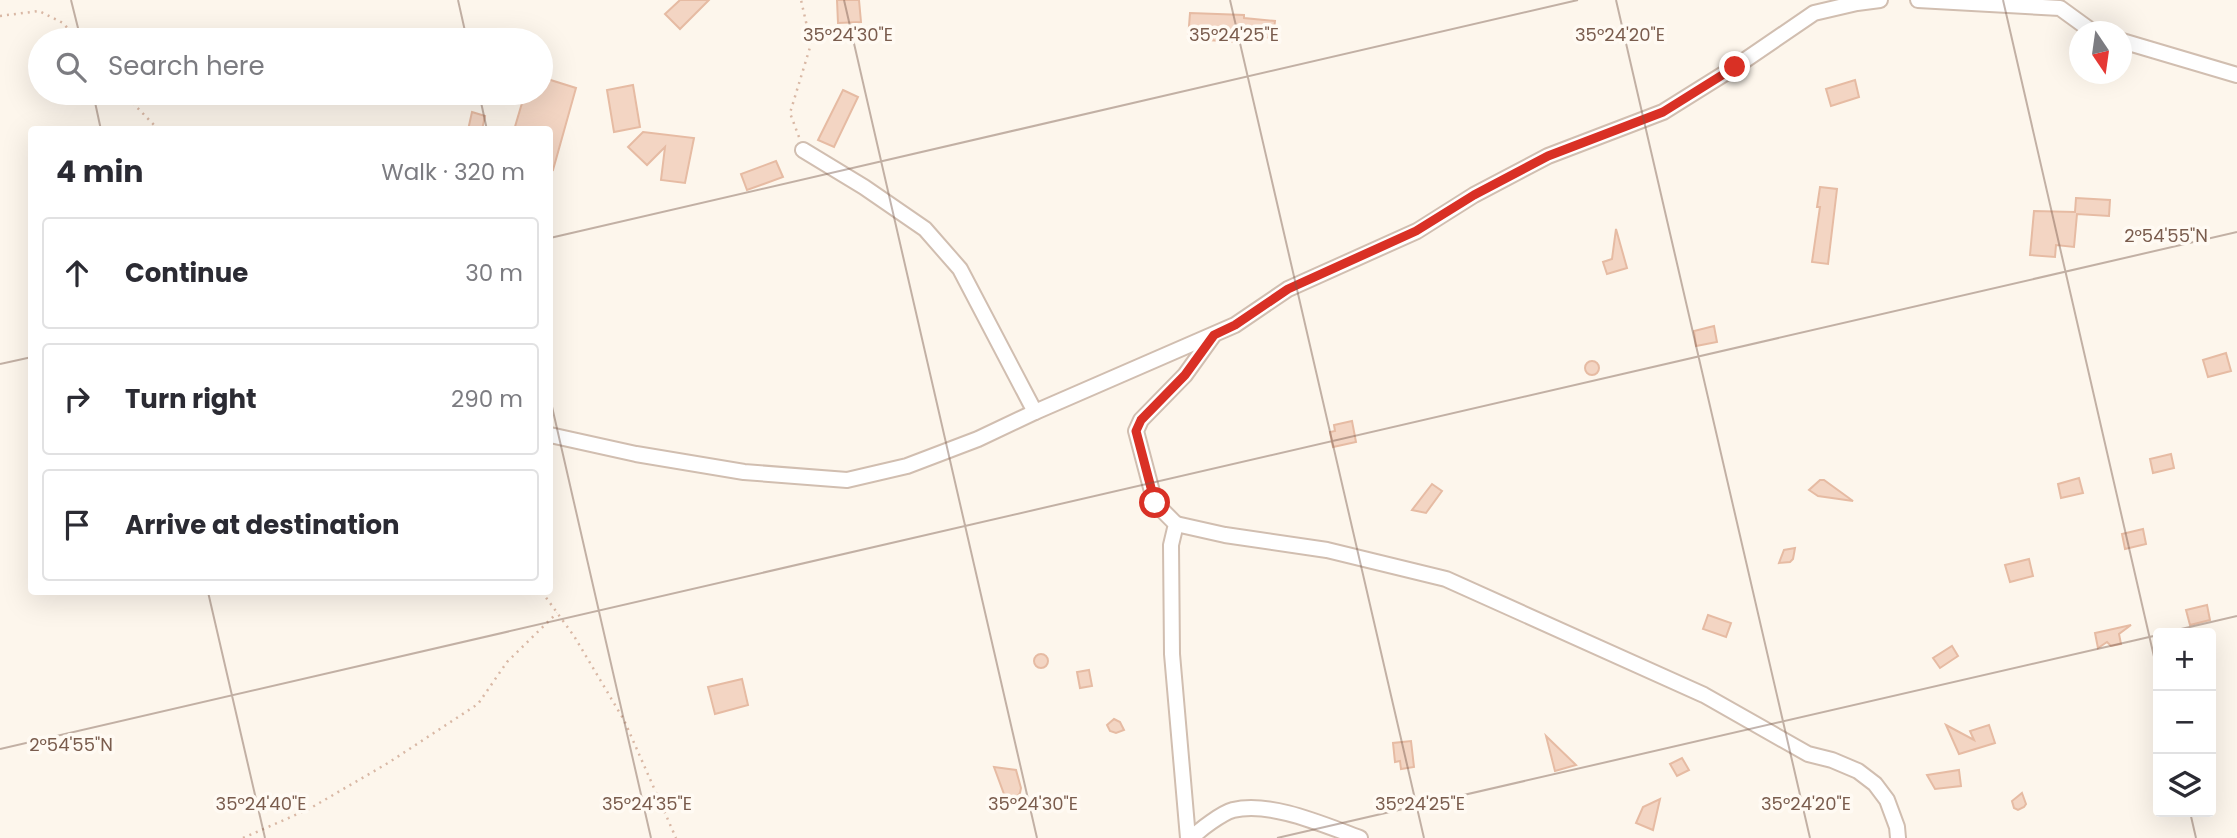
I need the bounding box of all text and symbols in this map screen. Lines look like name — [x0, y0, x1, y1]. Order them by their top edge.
north arrow — [2069, 21, 2132, 84]
text: 35°24'30"E — [803, 22, 893, 47]
text: 35°24'25"E — [1189, 22, 1279, 47]
text: 35°24'20"E — [1575, 22, 1665, 47]
search box — [28, 28, 553, 105]
icon: search — [52, 48, 90, 86]
text: Search here — [108, 48, 265, 84]
route end — [1719, 51, 1750, 82]
text: 4 min — [56, 150, 144, 193]
text: Walk · 320 m — [381, 156, 525, 188]
text: 2°54'55"N — [2124, 223, 2208, 248]
icon: ahead — [58, 254, 96, 292]
text: Continue — [125, 255, 248, 291]
text: 30 m — [465, 257, 523, 289]
icon: right — [58, 380, 96, 418]
text: Turn right — [125, 381, 257, 417]
text: 290 m — [451, 383, 523, 415]
route start — [1139, 487, 1170, 518]
icon: arrive — [58, 506, 96, 544]
text: Arrive at destination — [125, 507, 400, 543]
map controls — [2153, 628, 2216, 817]
button: + — [2153, 628, 2216, 691]
button: − — [2153, 691, 2216, 754]
text: 2°54'55"N — [29, 732, 113, 757]
button: layers — [2153, 754, 2216, 817]
text: 35°24'40"E — [216, 791, 306, 816]
text: 35°24'35"E — [602, 791, 692, 816]
text: 35°24'30"E — [988, 791, 1078, 816]
text: 35°24'25"E — [1375, 791, 1465, 816]
text: 35°24'20"E — [1761, 791, 1851, 816]

